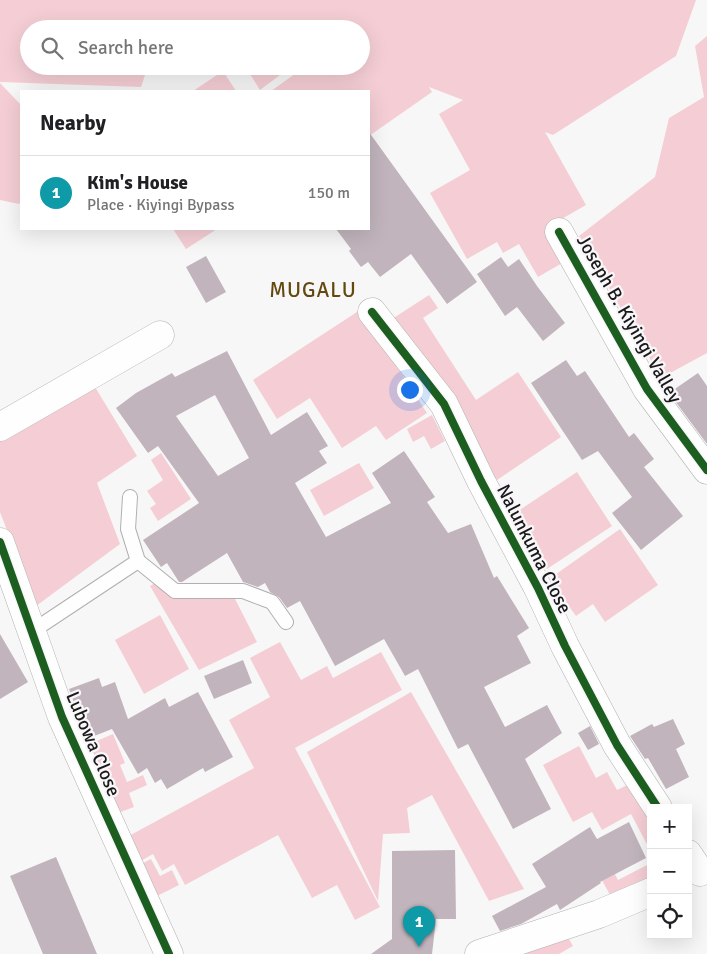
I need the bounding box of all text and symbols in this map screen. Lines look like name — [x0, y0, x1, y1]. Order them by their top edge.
search box — [20, 20, 370, 75]
icon: search — [38, 34, 66, 62]
text: Search here — [78, 36, 174, 60]
text: Nearby — [40, 110, 106, 136]
text: Kim's House — [87, 171, 188, 195]
text: 1 — [52, 183, 60, 203]
text: 150 m — [308, 183, 350, 203]
text: Place · Kiyingi Bypass — [87, 195, 234, 215]
street label: Joseph B. Kiyingi Valley — [571, 231, 687, 408]
district label: MUGALU — [269, 277, 357, 303]
your location — [397, 377, 423, 403]
street label: Nalunkuma Close — [491, 480, 577, 618]
street label: Lubowa Close — [60, 688, 126, 800]
map controls — [647, 804, 692, 939]
button: + — [647, 804, 692, 849]
button: − — [647, 849, 692, 894]
button: locate — [647, 894, 692, 939]
pin: 1 — [403, 906, 435, 947]

